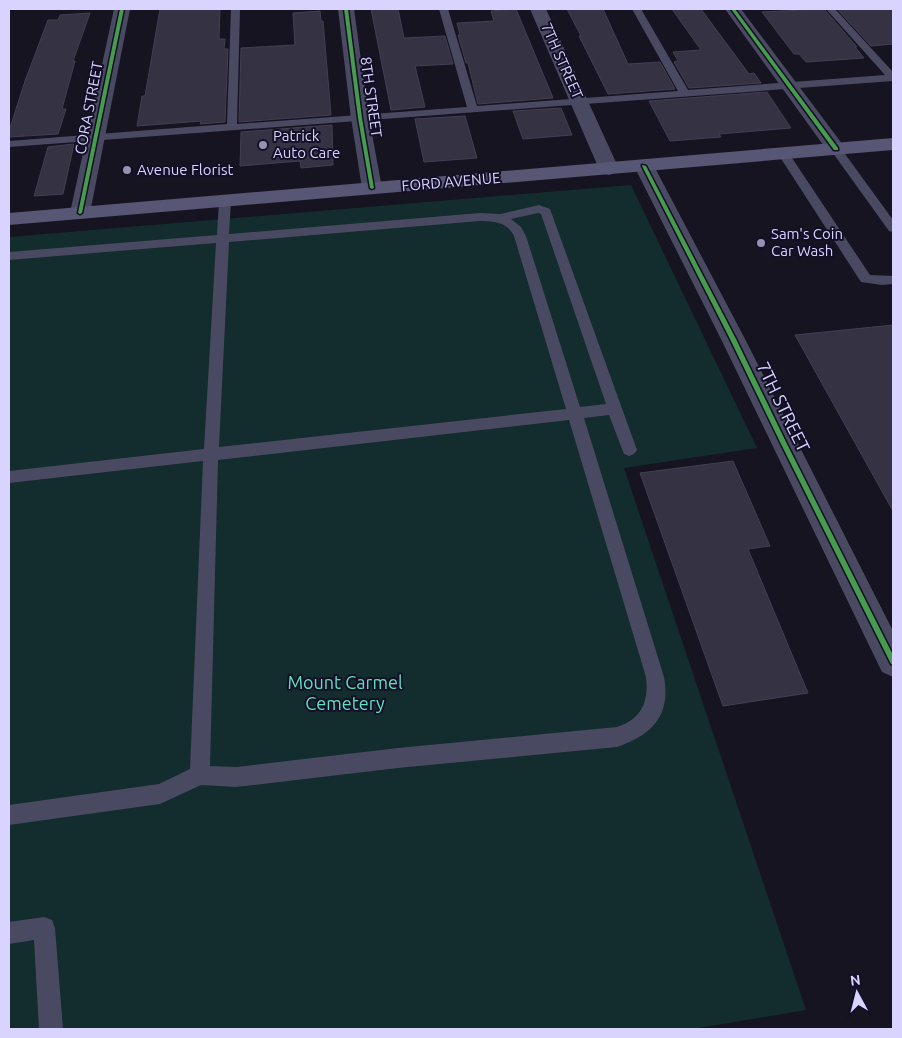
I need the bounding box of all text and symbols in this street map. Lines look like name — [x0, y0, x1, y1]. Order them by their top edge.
street label: 7TH STREET — [538, 20, 587, 102]
street label: 8TH STREET — [357, 55, 386, 139]
street label: CORA STREET — [71, 59, 106, 156]
place label: Patrick Auto Care — [273, 127, 340, 161]
marker: Patrick Auto Care — [257, 139, 269, 151]
place label: Avenue Florist — [137, 161, 233, 178]
marker: Avenue Florist — [121, 164, 133, 176]
street label: FORD AVENUE — [401, 169, 501, 194]
place label: Sam's Coin Car Wash — [771, 225, 843, 259]
marker: Sam's Coin Car Wash — [755, 237, 767, 249]
street label: 7TH STREET — [754, 358, 814, 455]
park label: Mount Carmel Cemetery — [287, 672, 403, 713]
north arrow — [832, 968, 882, 1018]
text: N — [849, 972, 862, 989]

